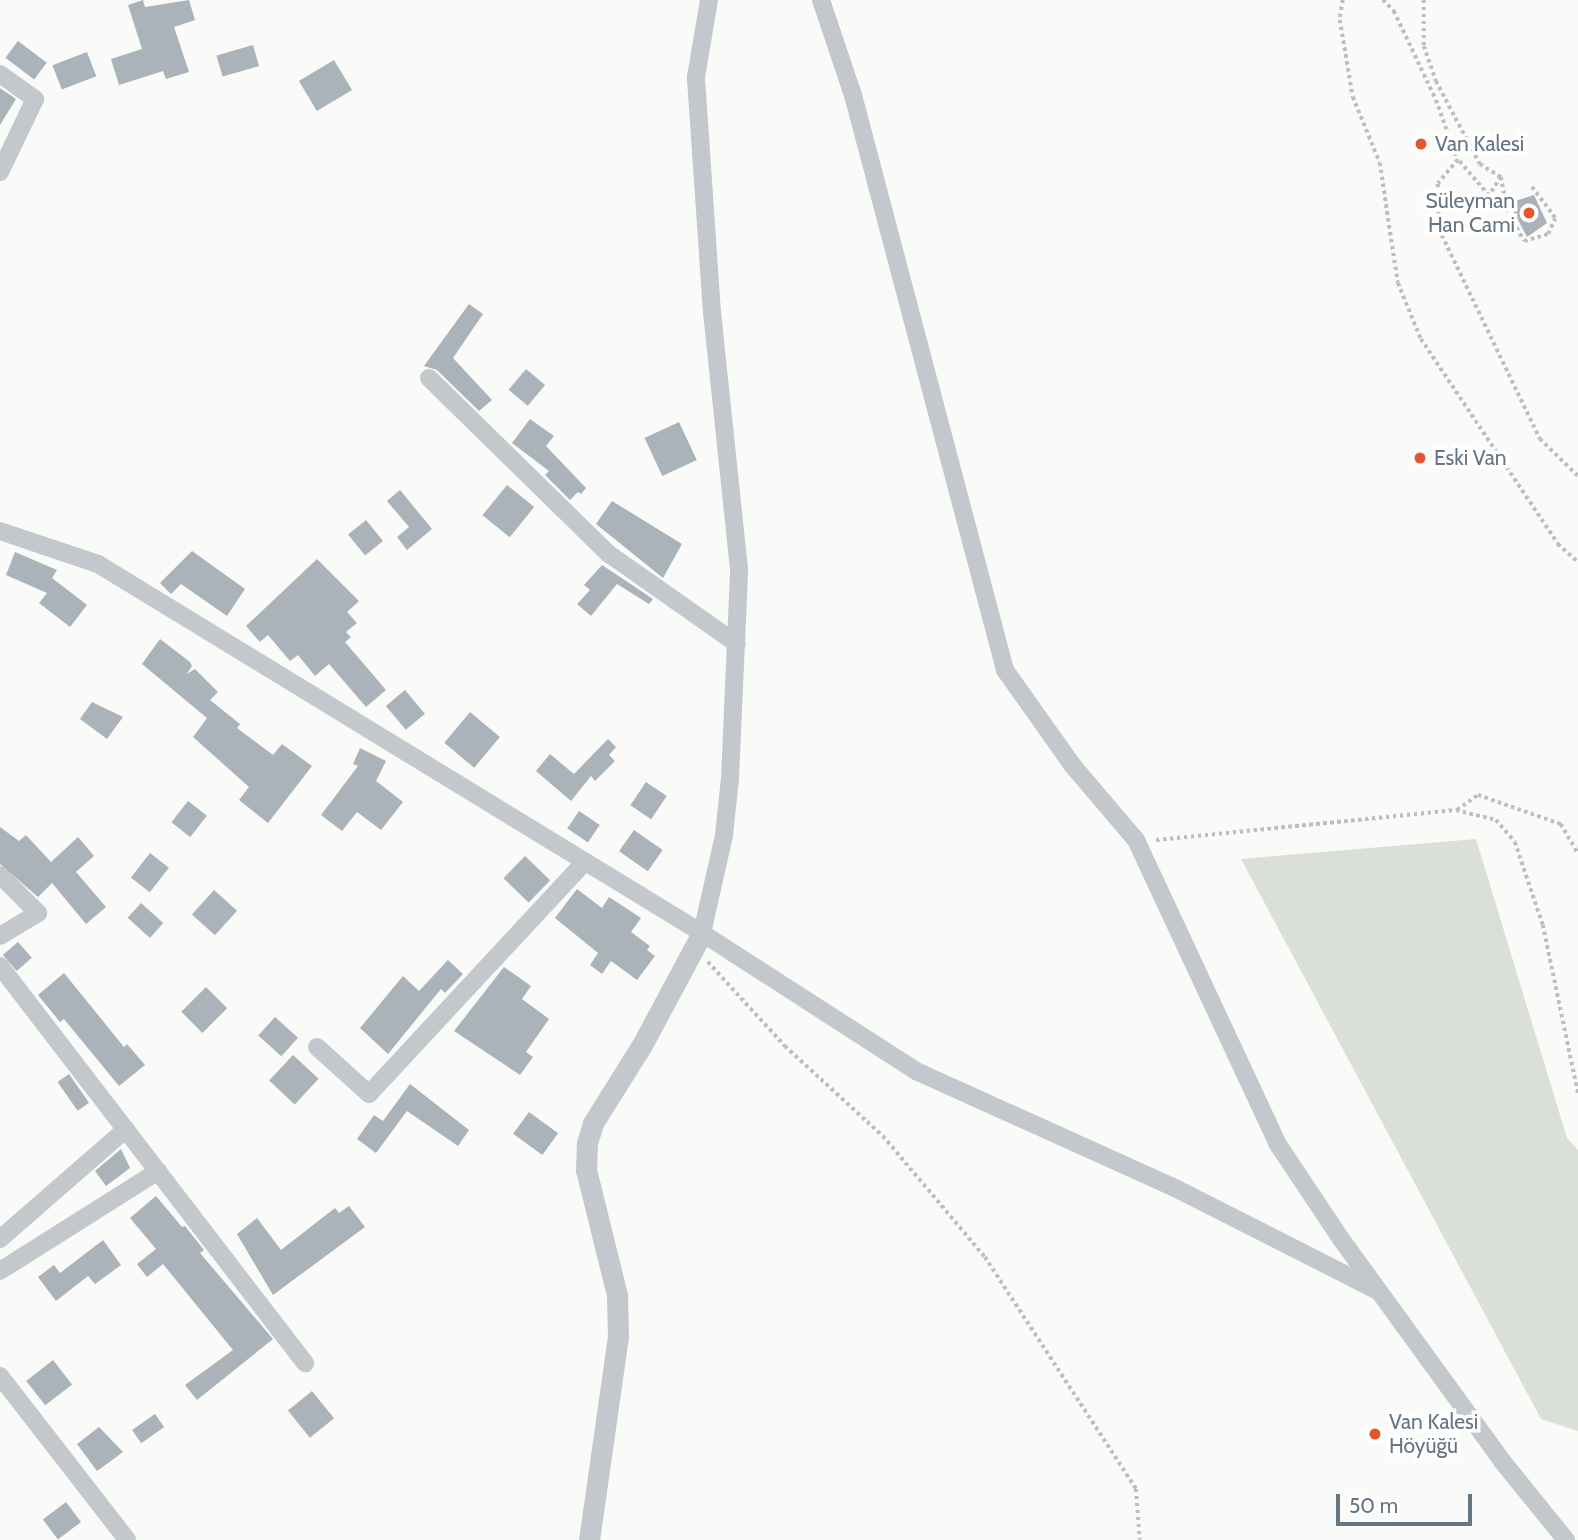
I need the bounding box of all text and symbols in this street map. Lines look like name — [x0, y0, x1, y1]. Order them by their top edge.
place label: Van Kalesi — [1435, 131, 1524, 157]
marker: Van Kalesi — [1413, 136, 1429, 152]
place label: Süleyman Han Cami — [1426, 188, 1515, 238]
marker: Süleyman Han Cami — [1521, 205, 1537, 221]
place label: Eski Van — [1434, 445, 1507, 471]
marker: Eski Van — [1412, 450, 1428, 466]
place label: Van Kalesi Höyüğü — [1389, 1409, 1478, 1459]
marker: Van Kalesi Höyüğü — [1367, 1426, 1383, 1442]
scale bar — [1340, 1480, 1476, 1524]
text: 50 m — [1349, 1493, 1398, 1518]

